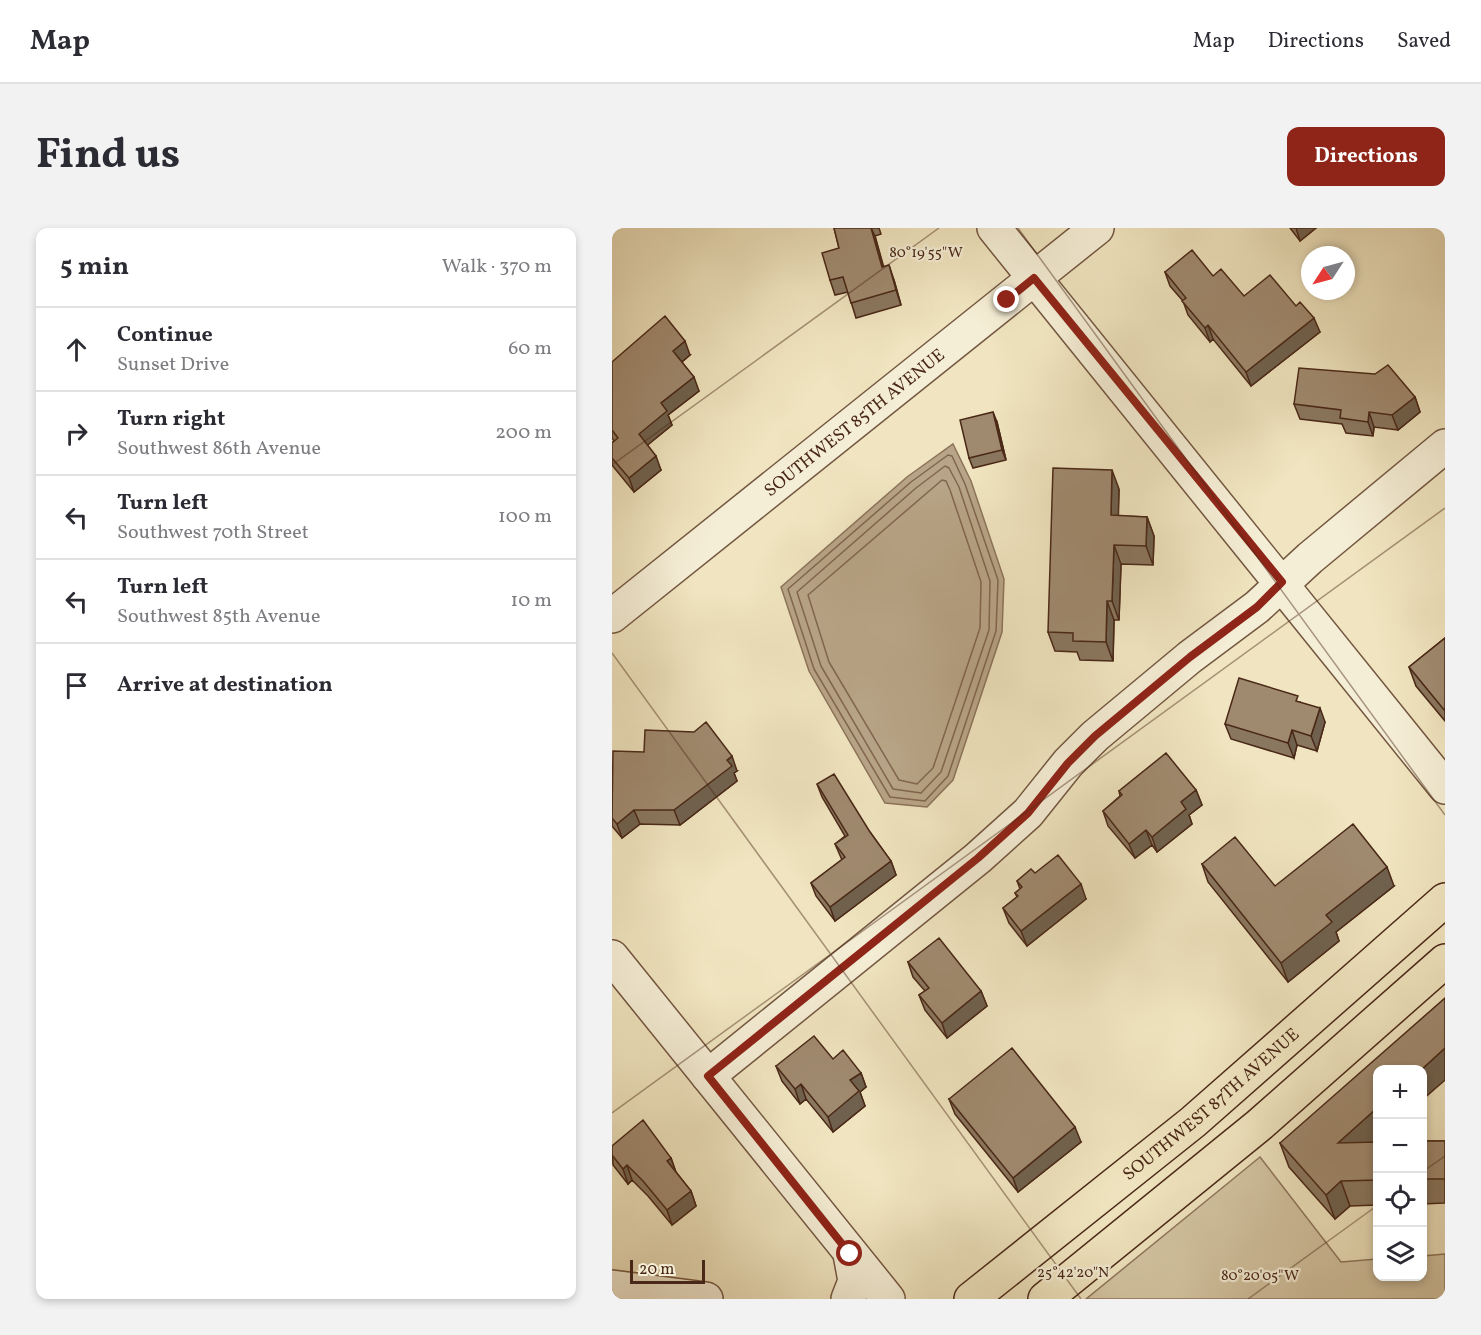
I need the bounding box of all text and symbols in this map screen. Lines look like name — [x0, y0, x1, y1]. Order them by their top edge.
text: Map — [30, 22, 90, 61]
text: Map — [1193, 27, 1235, 56]
text: Directions — [1268, 27, 1364, 56]
text: Saved — [1397, 27, 1451, 56]
text: Find us — [36, 127, 180, 186]
button: Directions — [1287, 127, 1445, 186]
text: 80°19'55"W — [889, 243, 963, 264]
north arrow — [1301, 246, 1355, 300]
text: 5 min — [60, 249, 129, 285]
text: Walk · 370 m — [442, 253, 552, 281]
route end — [993, 286, 1019, 312]
text: Continue — [117, 320, 213, 351]
icon: ahead — [60, 333, 93, 366]
text: 60 m — [508, 335, 552, 363]
street label: SOUTHWEST 85TH AVENUE — [759, 343, 951, 504]
text: Sunset Drive — [117, 351, 229, 379]
text: Turn right — [117, 404, 225, 435]
icon: right — [60, 417, 93, 450]
text: 200 m — [495, 419, 552, 447]
text: Southwest 86th Avenue — [117, 435, 321, 463]
text: Turn left — [117, 488, 208, 519]
icon: left — [60, 501, 93, 534]
text: 100 m — [498, 503, 552, 531]
text: Southwest 70th Street — [117, 519, 309, 547]
text: Turn left — [117, 572, 208, 603]
icon: left — [60, 585, 93, 618]
text: 10 m — [511, 587, 552, 615]
text: Southwest 85th Avenue — [117, 603, 320, 631]
icon: arrive — [60, 669, 93, 702]
text: Arrive at destination — [117, 670, 333, 701]
street label: SOUTHWEST 87TH AVENUE — [1118, 1023, 1305, 1187]
map controls — [1373, 1065, 1427, 1281]
button: + — [1373, 1065, 1427, 1119]
button: − — [1373, 1119, 1427, 1173]
button: locate — [1373, 1173, 1427, 1227]
button: layers — [1373, 1227, 1427, 1281]
route start — [836, 1240, 862, 1266]
scale bar — [630, 1257, 705, 1284]
text: 20 m — [639, 1259, 674, 1281]
text: 25°42'20"N — [1037, 1263, 1109, 1284]
text: 80°20'05"W — [1221, 1266, 1299, 1287]

